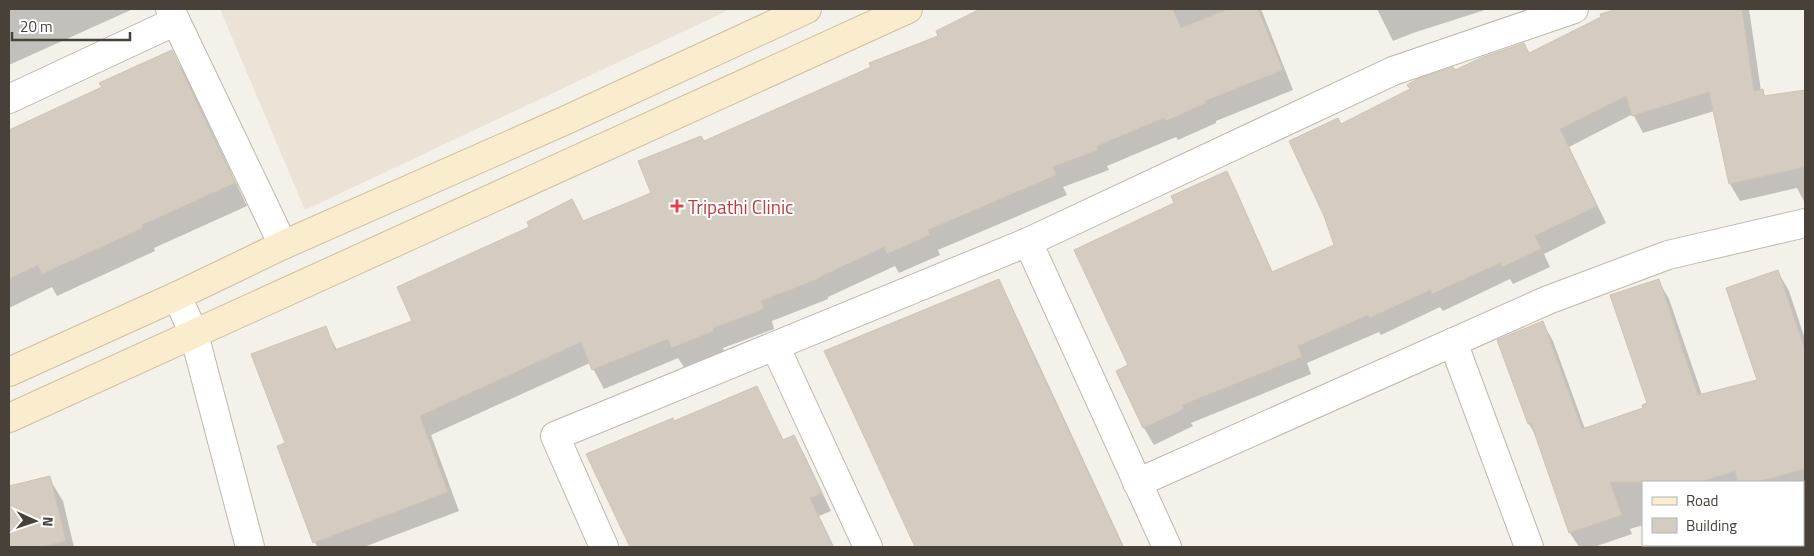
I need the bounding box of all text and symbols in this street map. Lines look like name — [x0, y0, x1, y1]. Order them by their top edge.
scale bar — [12, 10, 130, 42]
text: 20 m — [20, 15, 53, 38]
place label: Tripathi Clinic — [688, 192, 793, 221]
marker: Tripathi Clinic — [670, 199, 684, 213]
legend — [1642, 481, 1804, 546]
text: Road — [1686, 489, 1718, 512]
north arrow — [10, 496, 60, 546]
text: Building — [1686, 514, 1737, 537]
text: N — [38, 516, 59, 527]

